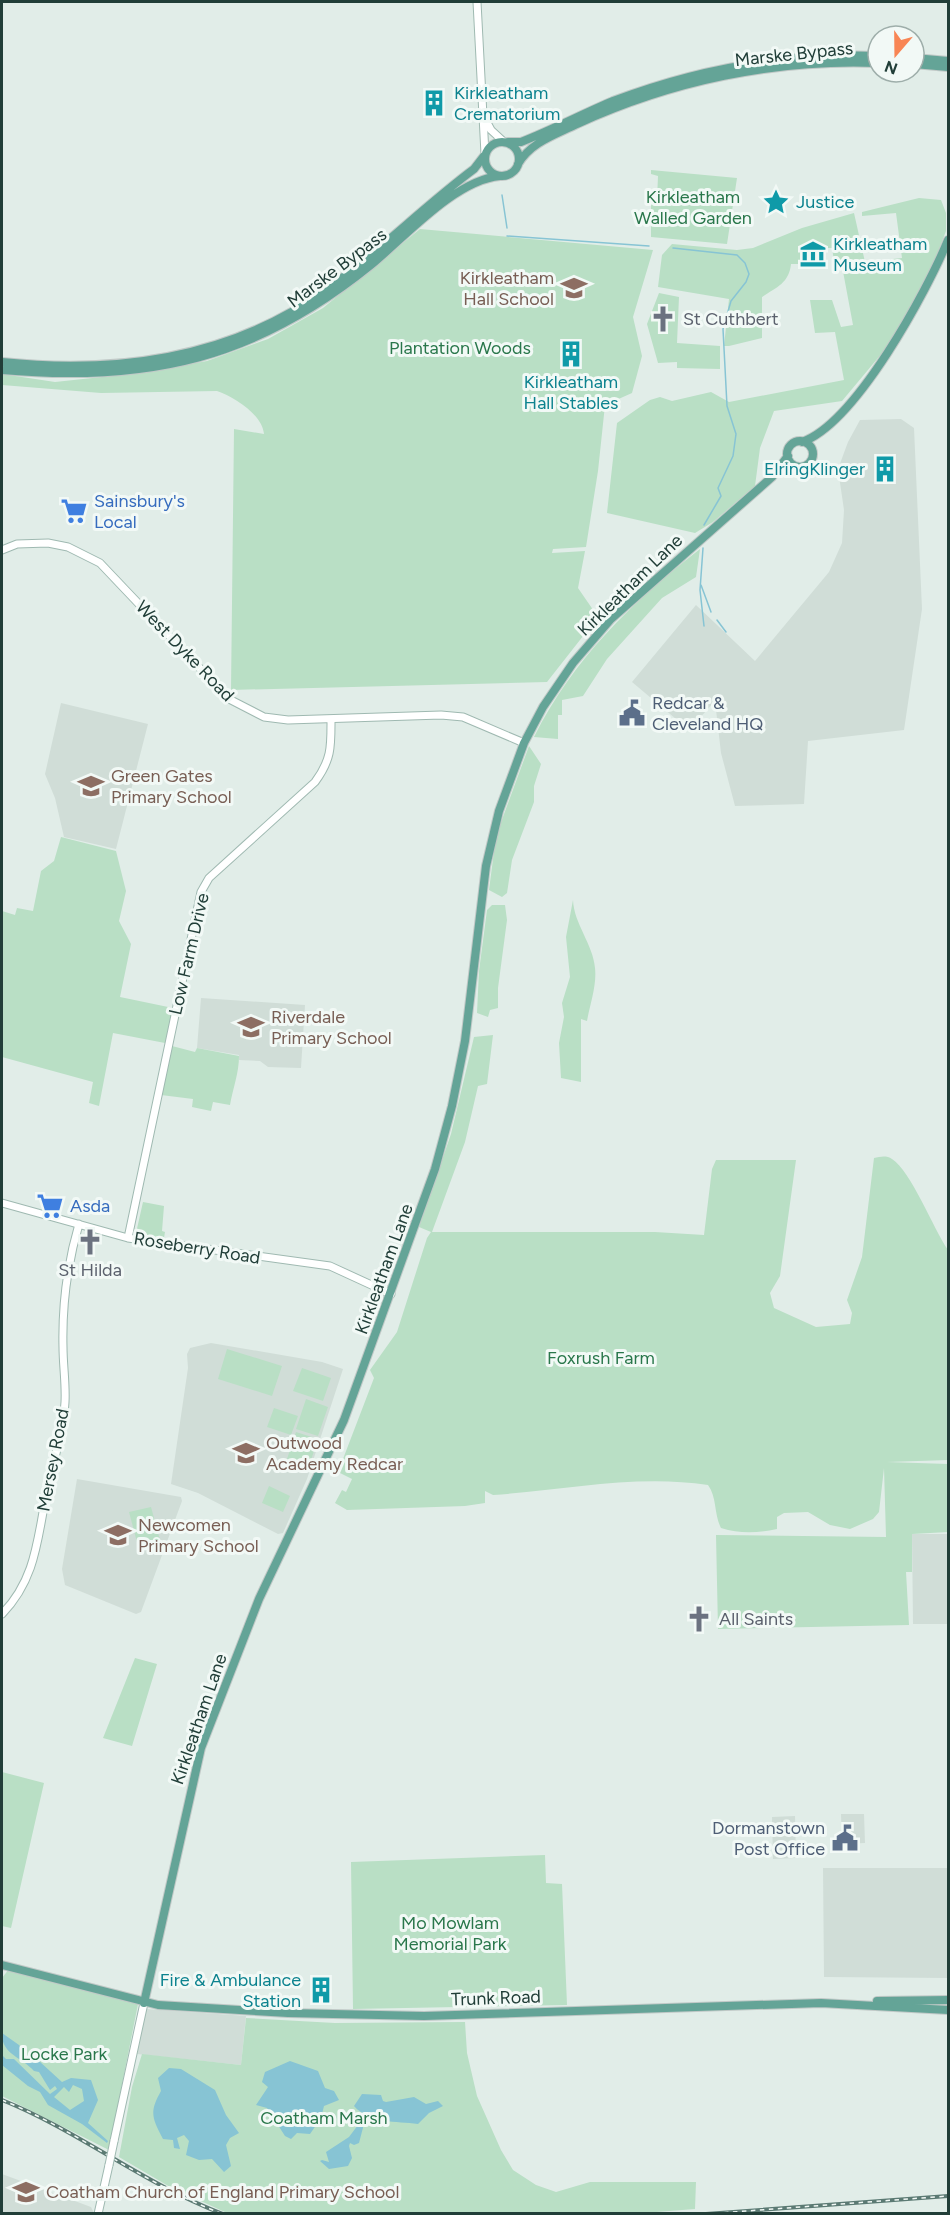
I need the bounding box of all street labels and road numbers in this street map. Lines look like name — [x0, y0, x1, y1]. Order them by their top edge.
street label: Marske Bypass — [734, 37, 854, 71]
street label: Marske Bypass — [283, 223, 391, 313]
street label: Kirkleatham Lane — [573, 529, 687, 641]
street label: West Dyke Road — [131, 596, 239, 706]
street label: Low Farm Drive — [164, 891, 214, 1017]
street label: Kirkleatham Lane — [350, 1201, 418, 1337]
street label: Roseberry Road — [132, 1227, 262, 1269]
street label: Mersey Road — [32, 1407, 74, 1513]
street label: Kirkleatham Lane — [166, 1650, 232, 1787]
street label: Trunk Road — [451, 1985, 541, 2011]

